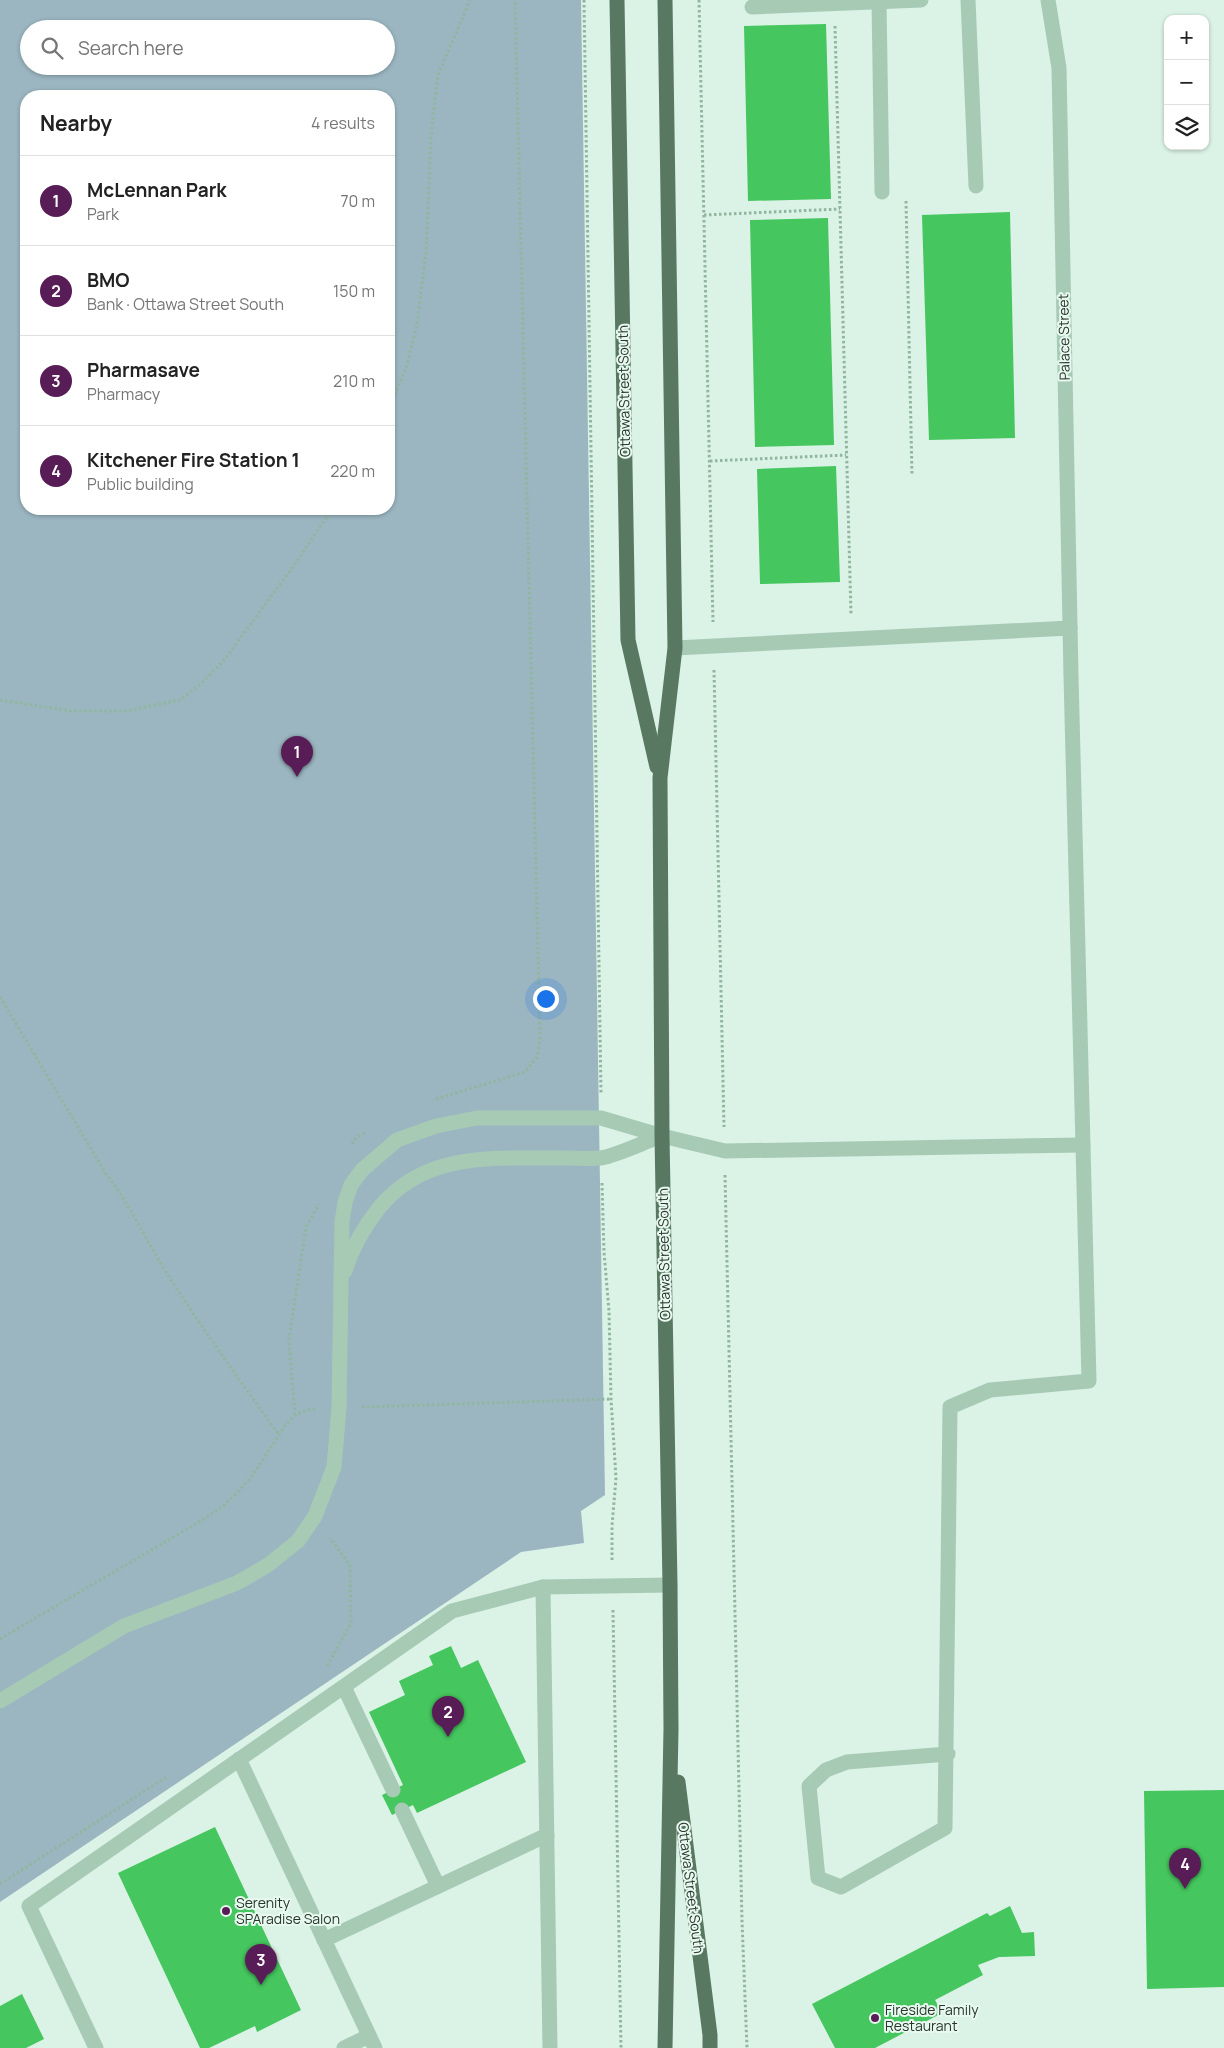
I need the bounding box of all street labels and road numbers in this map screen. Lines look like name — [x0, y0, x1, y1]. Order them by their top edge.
street label: Palace Street — [1053, 293, 1074, 380]
street label: Ottawa Street South — [613, 325, 634, 457]
street label: Ottawa Street South — [653, 1188, 674, 1320]
street label: Ottawa Street South — [674, 1821, 709, 1955]

